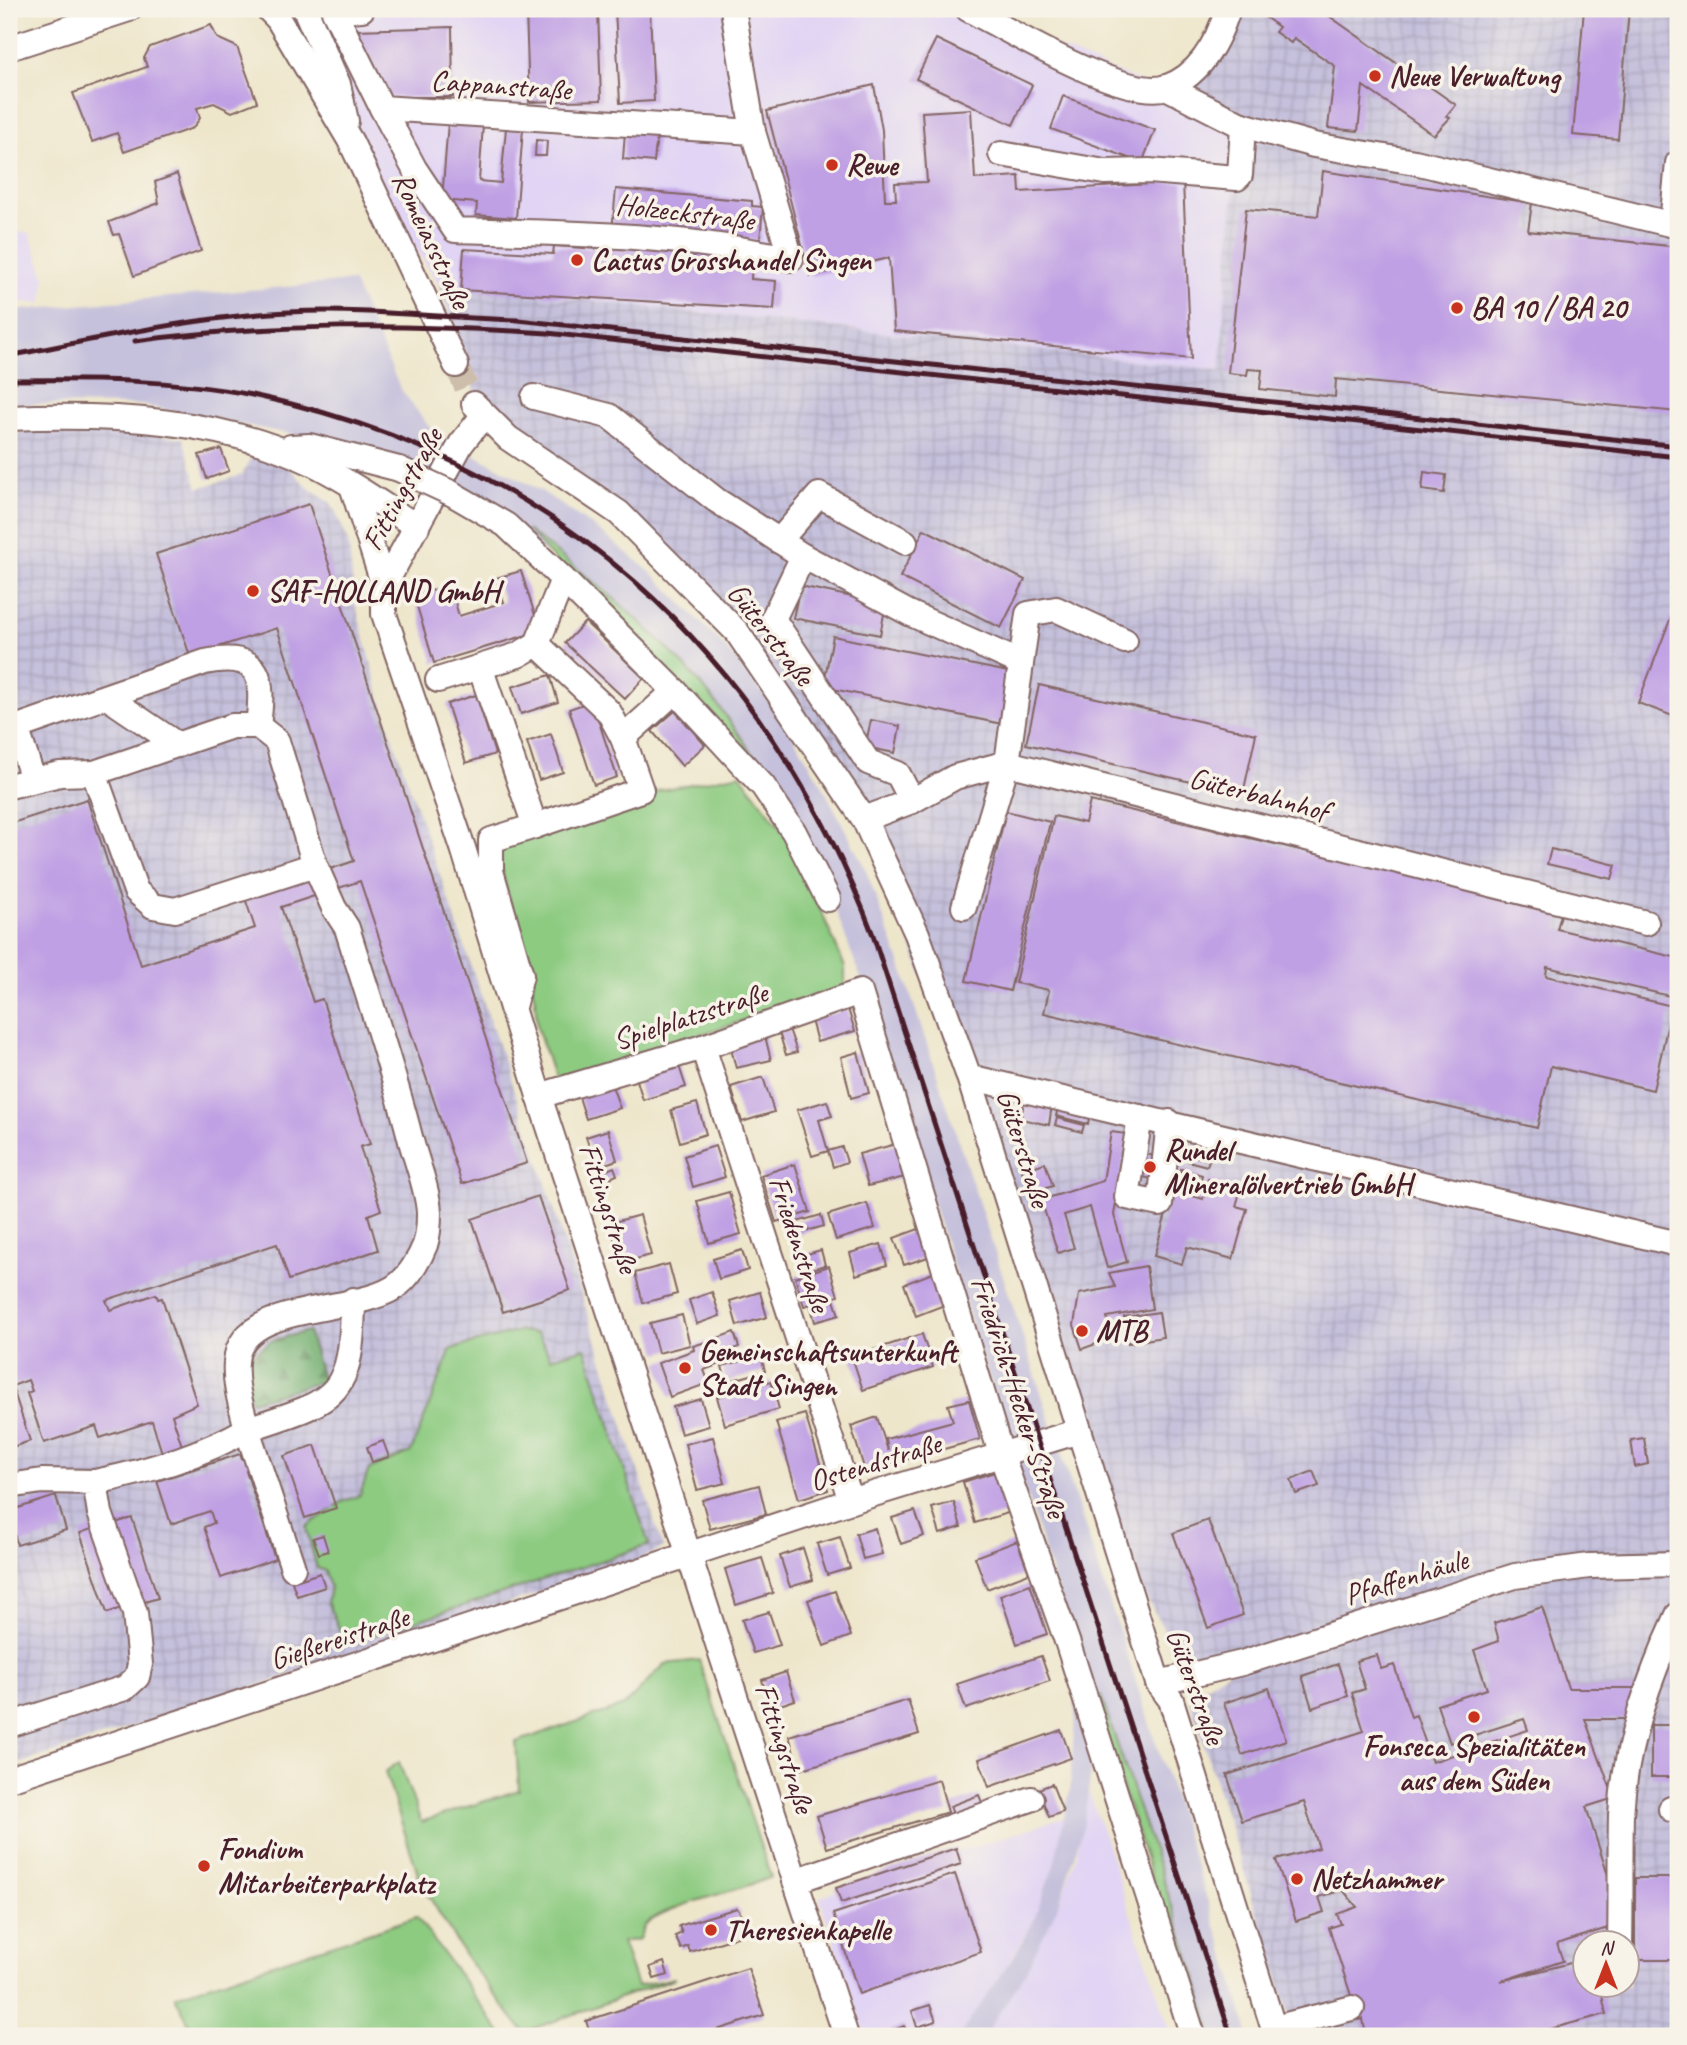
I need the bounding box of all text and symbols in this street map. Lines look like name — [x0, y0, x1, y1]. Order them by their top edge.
place label: Neue Verwaltung — [1389, 57, 1562, 95]
street label: Cappanstraße — [430, 61, 575, 109]
marker: Neue Verwaltung — [1367, 68, 1383, 84]
place label: Rewe — [846, 146, 900, 184]
marker: Rewe — [824, 157, 840, 173]
street label: Romeiasstraße — [384, 166, 481, 316]
street label: Holzeckstraße — [614, 185, 758, 240]
place label: Cactus Grosshandel Singen — [591, 241, 872, 279]
marker: Cactus Grosshandel Singen — [569, 252, 585, 268]
place label: BA 10 / BA 20 — [1471, 289, 1629, 327]
marker: BA 10 / BA 20 — [1449, 300, 1465, 316]
street label: Fittingstraße — [353, 419, 452, 557]
place label: SAF-HOLLAND GmbH — [267, 572, 505, 610]
street label: Güterstraße — [719, 575, 825, 695]
marker: SAF-HOLLAND GmbH — [245, 583, 261, 599]
street label: Güterbahnhof — [1186, 758, 1338, 831]
street label: Spielplatzstraße — [608, 972, 774, 1059]
street label: Güterstraße — [988, 1085, 1060, 1213]
place label: Rundel Mineralölvertrieb GmbH — [1164, 1131, 1417, 1203]
street label: Fittingstraße — [570, 1138, 648, 1280]
marker: Rundel Mineralölvertrieb GmbH — [1142, 1159, 1158, 1175]
street label: Friedenstraße — [760, 1171, 840, 1319]
street label: Friedrich-Hecker-Straße — [962, 1272, 1077, 1524]
place label: MTB — [1096, 1312, 1150, 1350]
marker: MTB — [1074, 1323, 1090, 1339]
place label: Gemeinschaftsunterkunft Stadt Singen — [699, 1332, 960, 1404]
marker: Gemeinschaftsunterkunft Stadt Singen — [677, 1360, 693, 1376]
street label: Ostendstraße — [805, 1423, 947, 1500]
street label: Pfaffenhäule — [1340, 1540, 1474, 1614]
street label: Gießereistraße — [265, 1597, 415, 1678]
street label: Güterstraße — [1157, 1623, 1235, 1751]
street label: Fittingstraße — [746, 1678, 824, 1820]
marker: Fonseca Spezialitäten aus dem Süden — [1466, 1709, 1482, 1725]
place label: Fonseca Spezialitäten aus dem Süden — [1363, 1727, 1586, 1799]
place label: Fondium Mitarbeiterparkplatz — [218, 1830, 437, 1902]
marker: Fondium Mitarbeiterparkplatz — [196, 1858, 212, 1874]
place label: Netzhammer — [1311, 1860, 1445, 1898]
marker: Netzhammer — [1289, 1871, 1305, 1887]
place label: Theresienkapelle — [725, 1911, 893, 1949]
marker: Theresienkapelle — [703, 1922, 719, 1938]
north arrow — [1572, 1930, 1642, 2000]
text: N — [1600, 1936, 1615, 1960]

